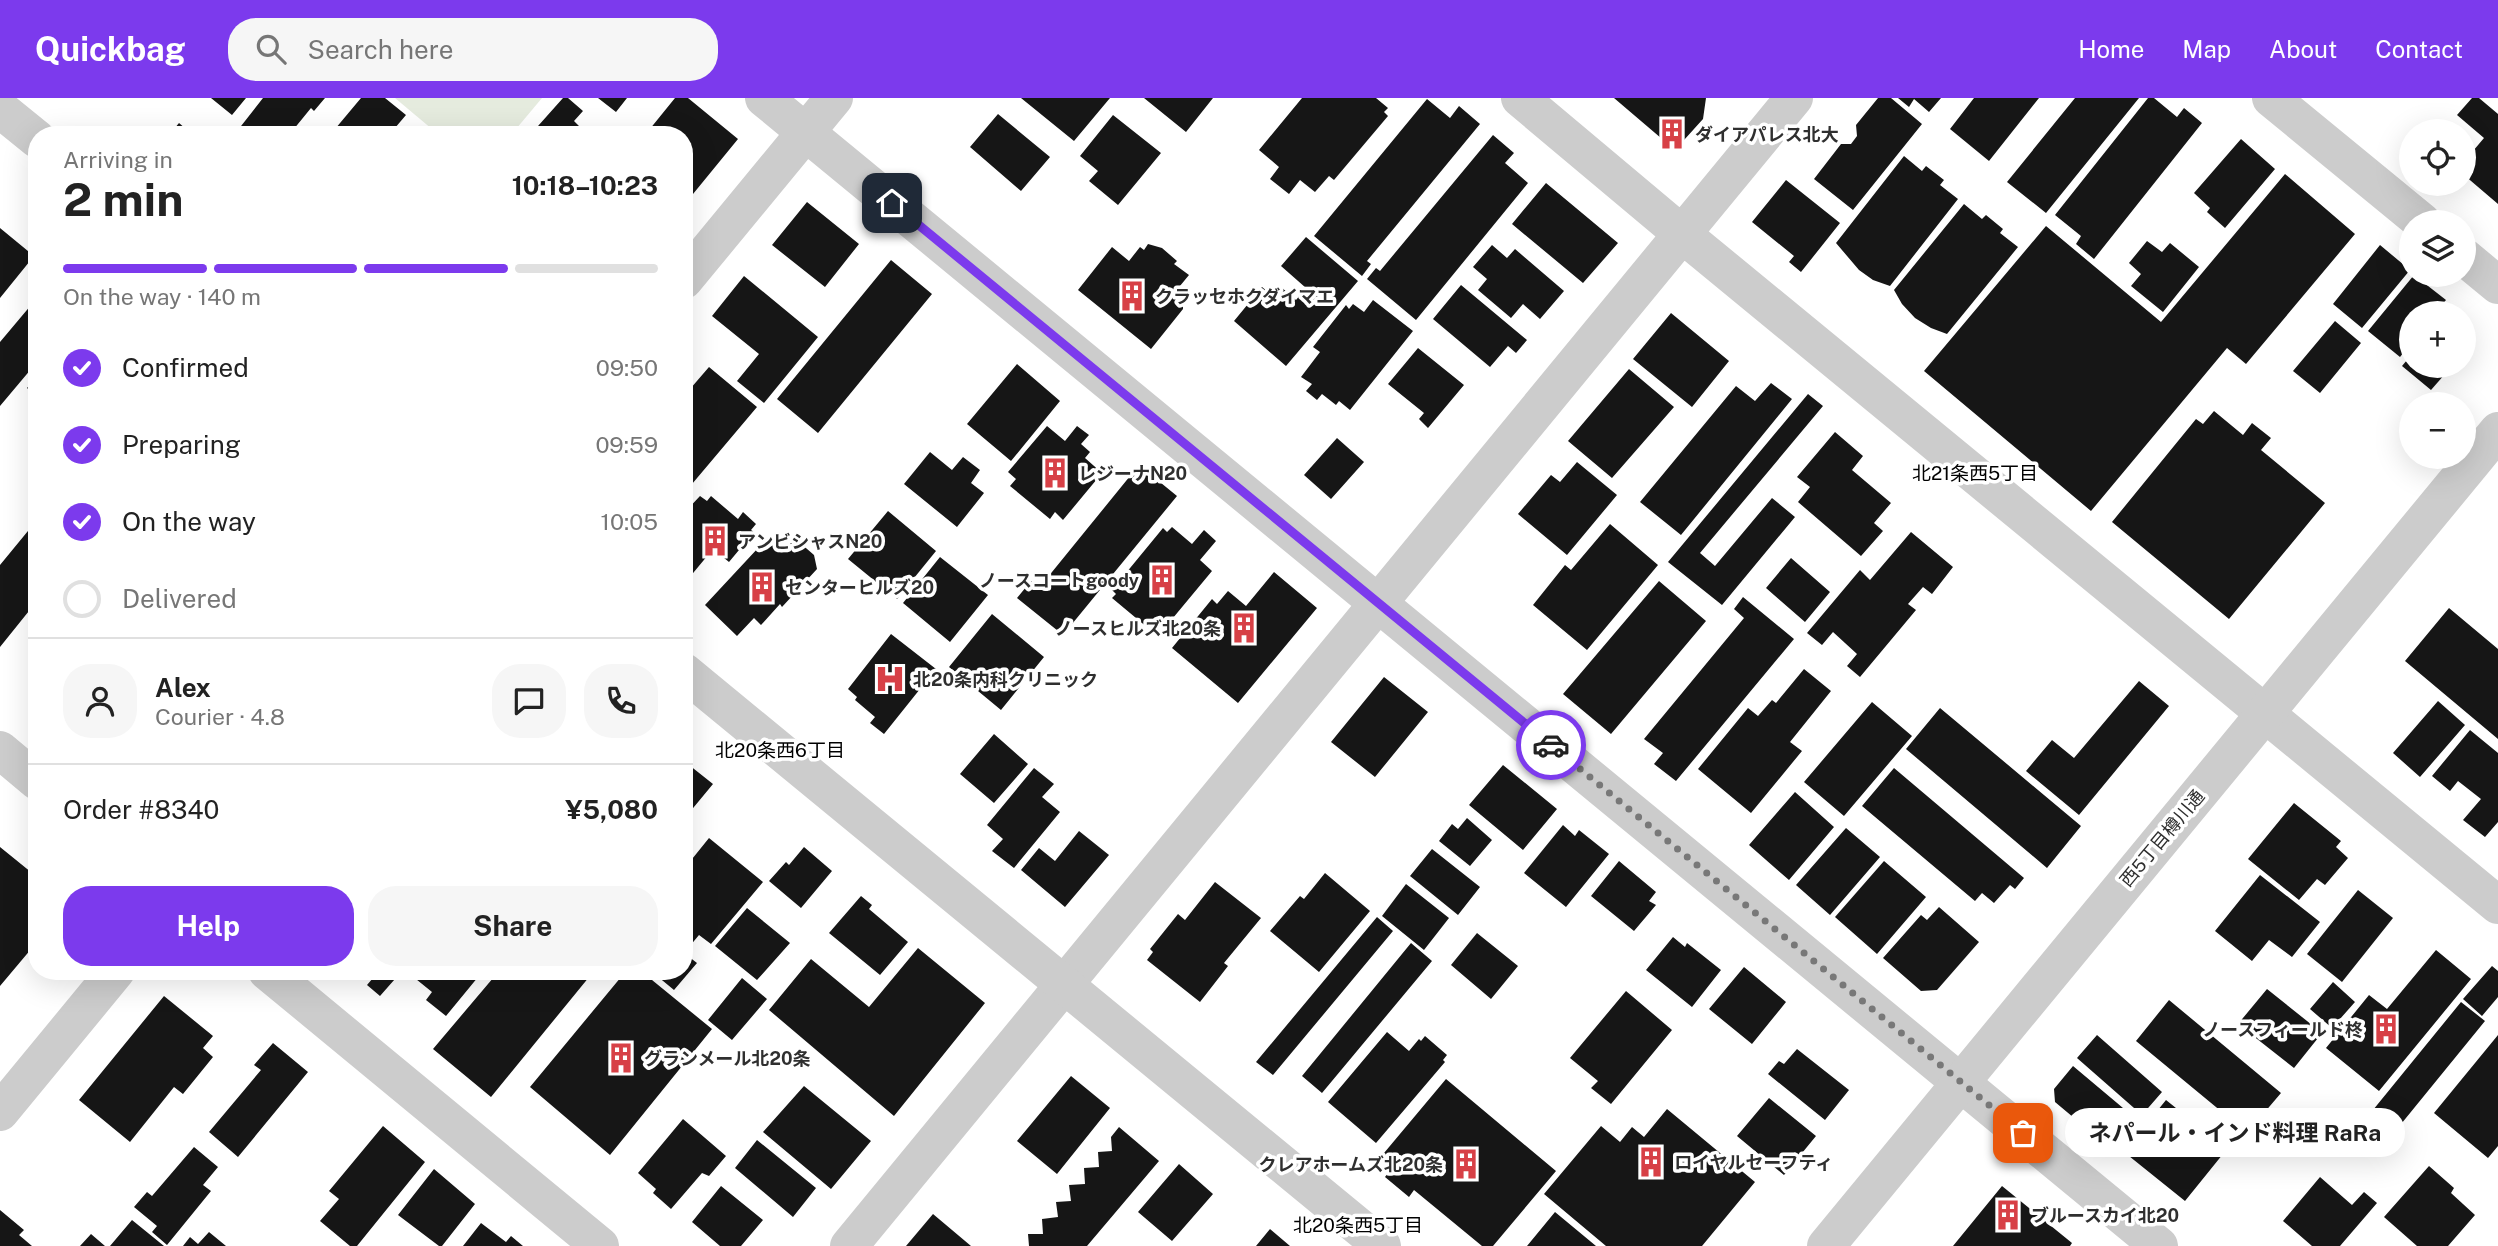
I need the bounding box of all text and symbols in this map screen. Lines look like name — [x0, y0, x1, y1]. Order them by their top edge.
search box — [228, 18, 718, 81]
text: Quickbag — [35, 30, 186, 68]
icon: search — [252, 30, 290, 68]
text: Search here — [308, 34, 454, 65]
text: Home — [2078, 35, 2144, 63]
text: Map — [2182, 35, 2231, 63]
text: About — [2269, 35, 2337, 63]
text: Contact — [2375, 35, 2463, 63]
building icon: ダイアパレス北大 — [1655, 117, 1689, 151]
map controls — [2399, 119, 2476, 469]
button: locate — [2399, 119, 2476, 196]
place label: ダイアパレス北大 — [1695, 124, 1839, 145]
text: Arriving in — [63, 146, 173, 173]
text: 10:18–10:23 — [512, 170, 658, 201]
text: 2 min — [63, 172, 183, 226]
pin — [862, 173, 922, 233]
icon: home — [873, 184, 911, 222]
button: layers — [2399, 210, 2476, 287]
building icon: クラッセホクダイマエ — [1115, 279, 1149, 313]
text: On the way · 140 m — [63, 283, 261, 310]
place label: クラッセホクダイマエ — [1155, 286, 1334, 307]
button: + — [2399, 301, 2476, 378]
icon: check — [63, 349, 101, 387]
text: Confirmed — [122, 352, 249, 383]
text: 09:50 — [596, 354, 658, 381]
button: − — [2399, 392, 2476, 469]
icon: check — [63, 426, 101, 464]
text: Preparing — [122, 429, 241, 460]
text: 09:59 — [595, 431, 658, 458]
building icon: レジーナN20 — [1038, 456, 1072, 490]
district label: 北21条西5丁目 — [1912, 462, 2038, 484]
place label: レジーナN20 — [1078, 463, 1187, 484]
icon: check — [63, 503, 101, 541]
text: On the way — [122, 506, 256, 537]
text: 10:05 — [601, 508, 658, 535]
building icon: アンビシャスN20 — [698, 524, 732, 558]
place label: アンビシャスN20 — [738, 531, 882, 552]
building icon: ノースコートgoody — [1145, 563, 1179, 597]
building icon: センターヒルズ20 — [745, 570, 779, 604]
place label: ノースコートgoody — [979, 570, 1139, 591]
place label: センターヒルズ20 — [785, 577, 934, 598]
text: Delivered — [122, 583, 237, 614]
building icon: ノースヒルズ北20条 — [1227, 611, 1261, 645]
place label: ノースヒルズ北20条 — [1055, 618, 1221, 639]
hospital icon: 北20条内科クリニック — [873, 662, 907, 696]
button: person — [63, 664, 137, 738]
button: chat — [492, 664, 566, 738]
button: phone — [584, 664, 658, 738]
place label: 北20条内科クリニック — [913, 669, 1098, 690]
text: Alex — [155, 672, 211, 703]
text: Courier · 4.8 — [155, 703, 285, 730]
courier — [1516, 710, 1586, 780]
icon: car — [1532, 726, 1570, 764]
district label: 北20条西6丁目 — [715, 739, 845, 761]
street label: 西5丁目樽川通 — [2116, 785, 2208, 891]
text: Order #8340 — [63, 794, 220, 825]
text: ¥5,080 — [565, 794, 658, 825]
button: Help — [63, 886, 354, 966]
button: Share — [368, 886, 658, 966]
building icon: ノースフィールド柊 — [2369, 1012, 2403, 1046]
place label: ノースフィールド柊 — [2202, 1019, 2363, 1040]
building icon: グランメール北20条 — [604, 1041, 638, 1075]
place label: グランメール北20条 — [644, 1048, 811, 1069]
pin — [1993, 1103, 2053, 1163]
callout: ネパール・インド料理 RaRa — [2065, 1108, 2404, 1158]
icon: bag — [2004, 1114, 2042, 1152]
text: ネパール・インド料理 RaRa — [2089, 1119, 2381, 1146]
building icon: ロイヤルセーフティ — [1634, 1145, 1668, 1179]
building icon: クレアホームズ北20条 — [1449, 1147, 1483, 1181]
place label: ロイヤルセーフティ — [1674, 1152, 1833, 1173]
place label: クレアホームズ北20条 — [1259, 1154, 1443, 1175]
building icon: ブルースカイ北20 — [1991, 1198, 2025, 1232]
place label: ブルースカイ北20 — [2031, 1205, 2179, 1226]
district label: 北20条西5丁目 — [1293, 1214, 1423, 1236]

